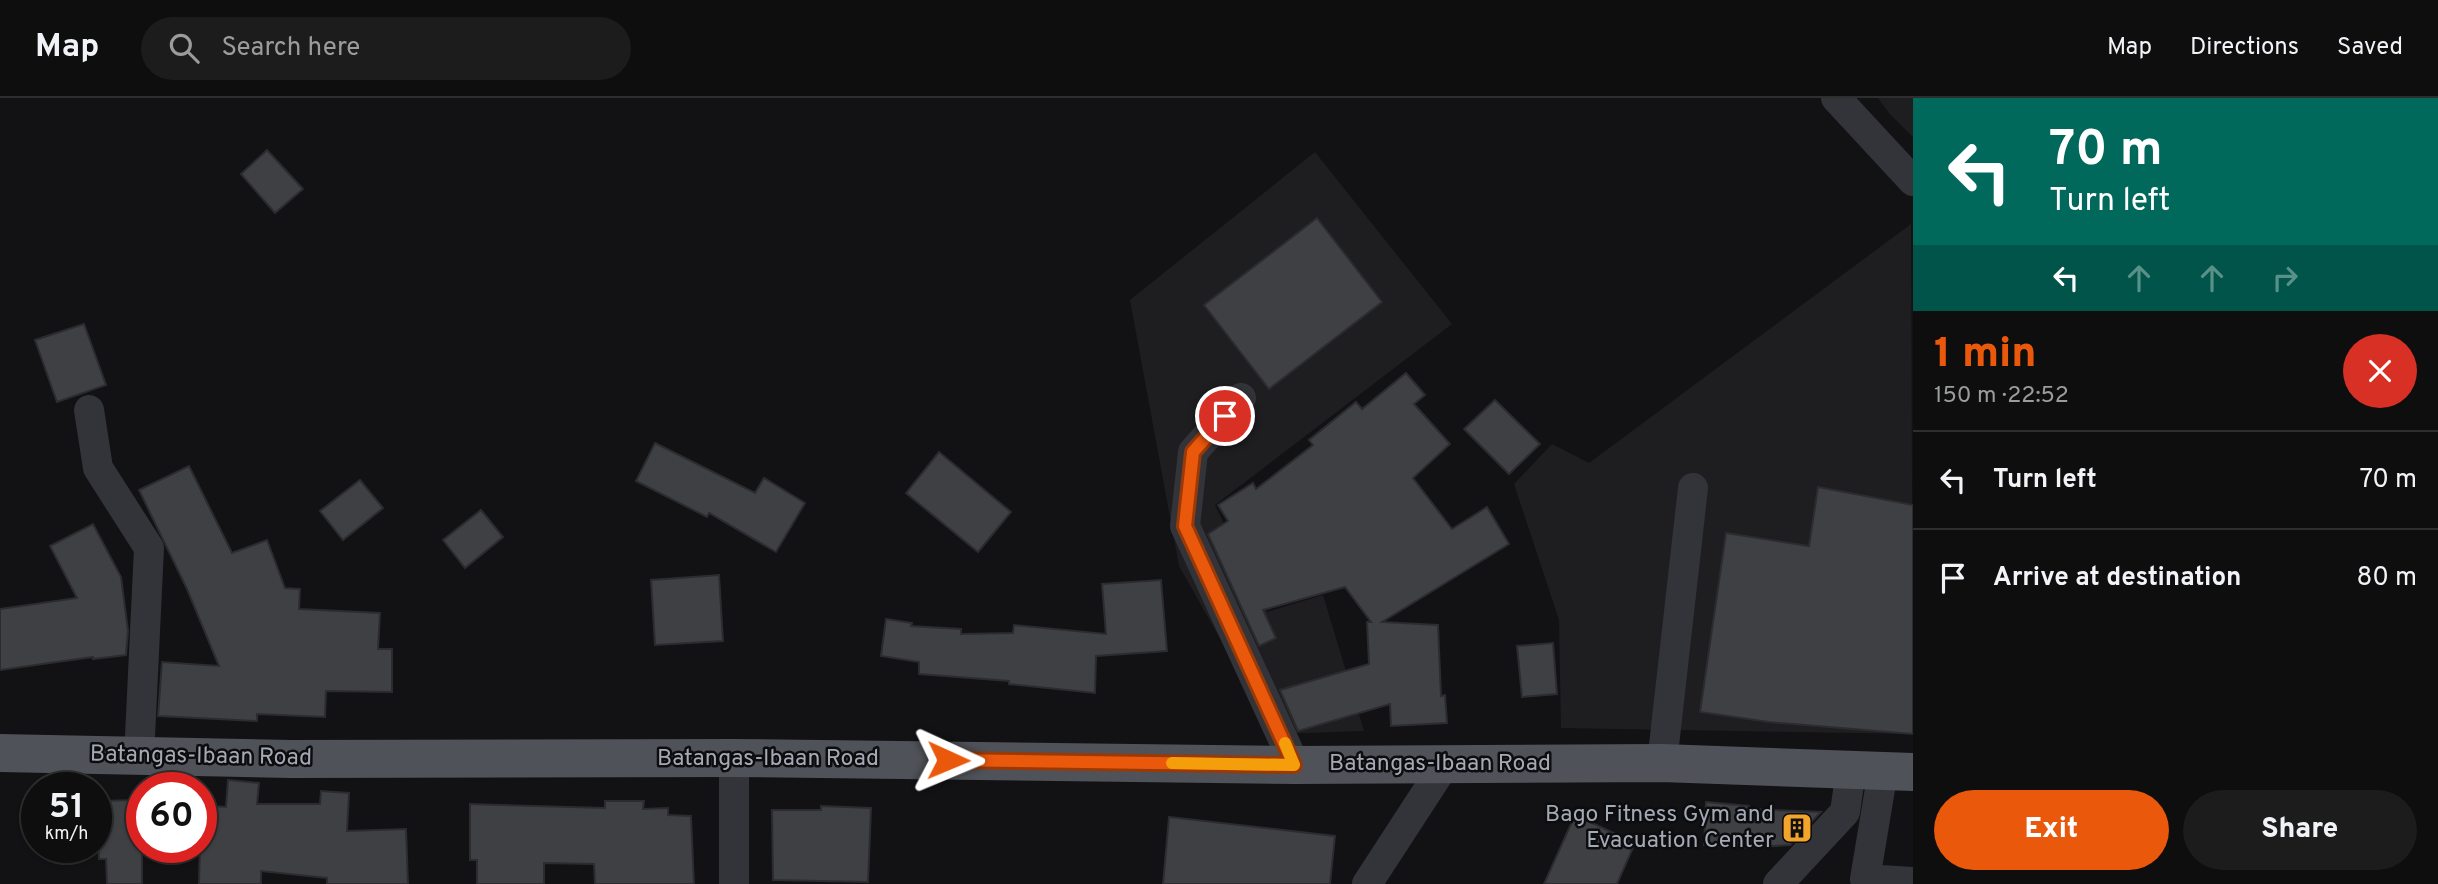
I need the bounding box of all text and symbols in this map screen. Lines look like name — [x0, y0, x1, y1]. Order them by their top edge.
search box — [141, 17, 631, 80]
text: Map — [35, 27, 99, 69]
icon: search — [165, 29, 203, 67]
text: Search here — [221, 32, 360, 65]
text: Map — [2107, 33, 2152, 63]
text: Directions — [2190, 33, 2299, 63]
text: Saved — [2337, 33, 2403, 63]
text: 70 m — [2049, 121, 2163, 183]
icon: left — [1934, 126, 2025, 217]
text: Turn left — [2049, 182, 2170, 222]
icon: left — [2047, 259, 2085, 297]
icon: ahead — [2120, 259, 2158, 297]
icon: ahead — [2193, 259, 2231, 297]
icon: right — [2266, 259, 2304, 297]
text: 1 min — [1934, 329, 2037, 382]
button: close — [2343, 334, 2417, 408]
text: 150 m · 22:52 — [1934, 382, 2069, 411]
pin — [1195, 386, 1255, 446]
icon: arrive — [1206, 397, 1244, 435]
icon: left — [1934, 461, 1972, 499]
text: Turn left — [1993, 464, 2097, 497]
text: 70 m — [2359, 464, 2417, 497]
icon: arrive — [1934, 559, 1972, 597]
text: Arrive at destination — [1993, 562, 2241, 595]
text: 80 m — [2357, 562, 2417, 595]
position arrow — [911, 723, 985, 797]
street label: Batangas-Ibaan Road — [90, 741, 312, 773]
street label: Batangas-Ibaan Road — [657, 745, 879, 774]
street label: Batangas-Ibaan Road — [1329, 750, 1551, 779]
speed limit sign: 60 — [126, 772, 217, 863]
text: 51 — [49, 786, 84, 830]
button: Exit — [1934, 790, 2169, 870]
button: Share — [2183, 790, 2417, 870]
place label: Bago Fitness Gym and Evacuation Center — [1545, 801, 1774, 856]
building icon: Bago Fitness Gym and Evacuation Center — [1780, 811, 1814, 845]
text: km/h — [45, 823, 88, 846]

